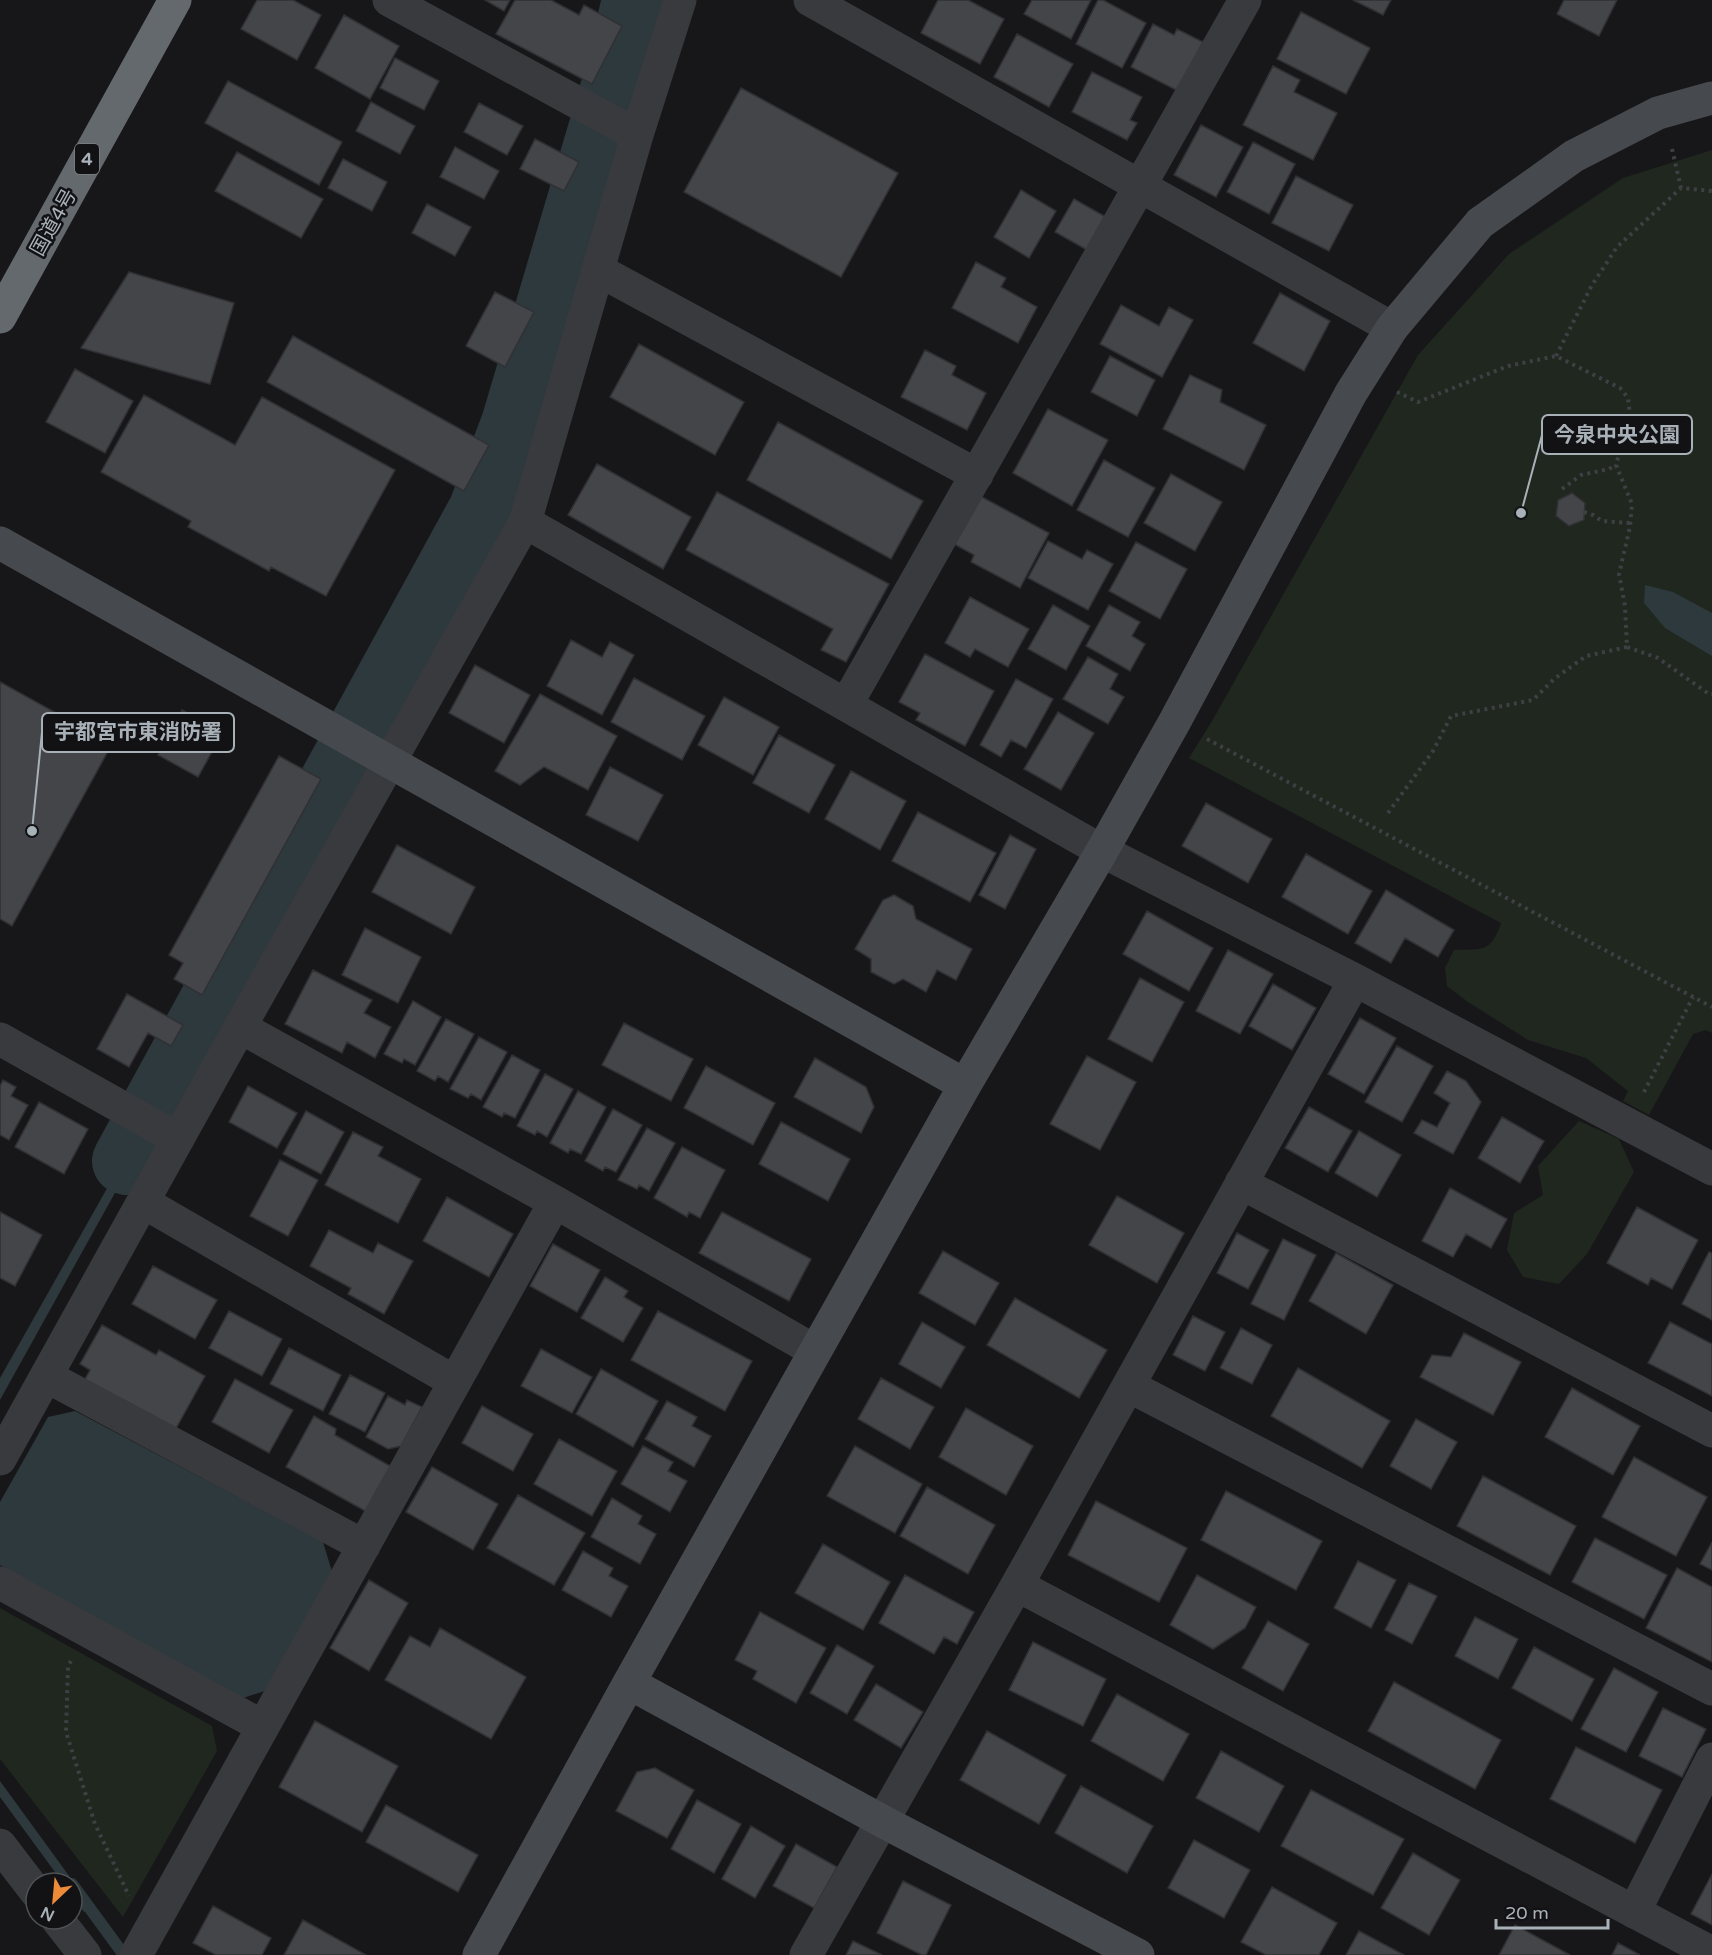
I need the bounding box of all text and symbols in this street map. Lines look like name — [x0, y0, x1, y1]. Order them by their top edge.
road number: 4 — [75, 144, 99, 174]
street label: 国道4号 — [26, 185, 82, 260]
callout: 今泉中央公園 — [1542, 415, 1692, 454]
text: 今泉中央公園 — [1554, 423, 1680, 448]
callout: 宇都宮市東消防署 — [42, 713, 234, 752]
text: 宇都宮市東消防署 — [54, 720, 222, 745]
north arrow — [24, 1871, 84, 1931]
scale bar — [1496, 1892, 1608, 1930]
text: N — [38, 1902, 58, 1925]
text: 20 m — [1505, 1902, 1549, 1924]

